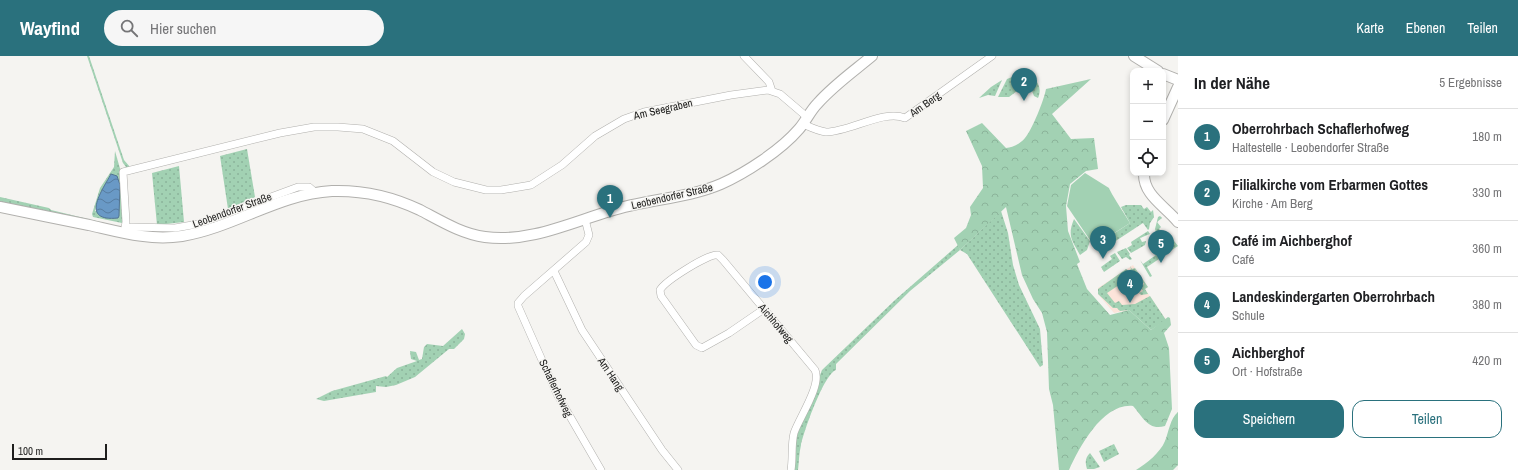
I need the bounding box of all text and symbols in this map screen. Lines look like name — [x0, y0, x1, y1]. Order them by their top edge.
search box — [104, 10, 384, 46]
text: Wayfind — [20, 15, 80, 41]
icon: search — [118, 17, 140, 39]
text: Hier suchen — [150, 18, 216, 39]
text: Karte — [1356, 19, 1384, 37]
text: Ebenen — [1406, 19, 1445, 37]
text: Teilen — [1467, 19, 1498, 37]
pin: 2 — [1011, 68, 1037, 101]
map controls — [1130, 68, 1166, 176]
button: + — [1130, 68, 1166, 104]
text: In der Nähe — [1194, 71, 1270, 94]
text: 5 Ergebnisse — [1439, 74, 1502, 91]
street label: Am Berg — [906, 88, 943, 120]
street label: Am Seegraben — [631, 95, 694, 123]
button: − — [1130, 104, 1166, 140]
text: Oberrohrbach Schaflerhofweg — [1232, 118, 1409, 139]
text: 1 — [1204, 128, 1210, 145]
text: 180 m — [1472, 128, 1502, 145]
text: Haltestelle · Leobendorfer Straße — [1232, 139, 1389, 156]
button: locate — [1130, 140, 1166, 176]
text: Filialkirche vom Erbarmen Gottes — [1232, 174, 1428, 195]
street label: Leobendorfer Straße — [630, 180, 714, 212]
text: 2 — [1204, 184, 1210, 201]
text: 330 m — [1472, 184, 1502, 201]
pin: 1 — [597, 185, 623, 218]
street label: Leobendorfer Straße — [190, 189, 274, 231]
text: Kirche · Am Berg — [1232, 195, 1313, 212]
pin: 3 — [1090, 226, 1116, 259]
pin: 5 — [1148, 230, 1174, 263]
text: Café im Aichberghof — [1232, 230, 1352, 251]
text: 3 — [1204, 240, 1210, 257]
text: 360 m — [1472, 240, 1502, 257]
text: Café — [1232, 251, 1255, 268]
pin: 4 — [1117, 270, 1143, 303]
your location — [755, 272, 775, 292]
text: Landeskindergarten Oberrohrbach — [1232, 286, 1435, 307]
text: 4 — [1204, 296, 1210, 313]
text: 380 m — [1472, 296, 1502, 313]
street label: Aichhofweg — [755, 300, 797, 346]
text: Schule — [1232, 307, 1265, 324]
text: Aichberghof — [1232, 342, 1304, 363]
text: 5 — [1204, 352, 1210, 369]
text: 420 m — [1472, 352, 1502, 369]
street label: Am Hang — [594, 354, 627, 394]
street label: Schaflerhofweg — [536, 357, 576, 419]
text: Ort · Hofstraße — [1232, 363, 1303, 380]
button: Speichern — [1194, 400, 1344, 438]
button: Teilen — [1352, 400, 1502, 438]
scale bar — [12, 442, 107, 461]
text: 100 m — [18, 444, 43, 458]

